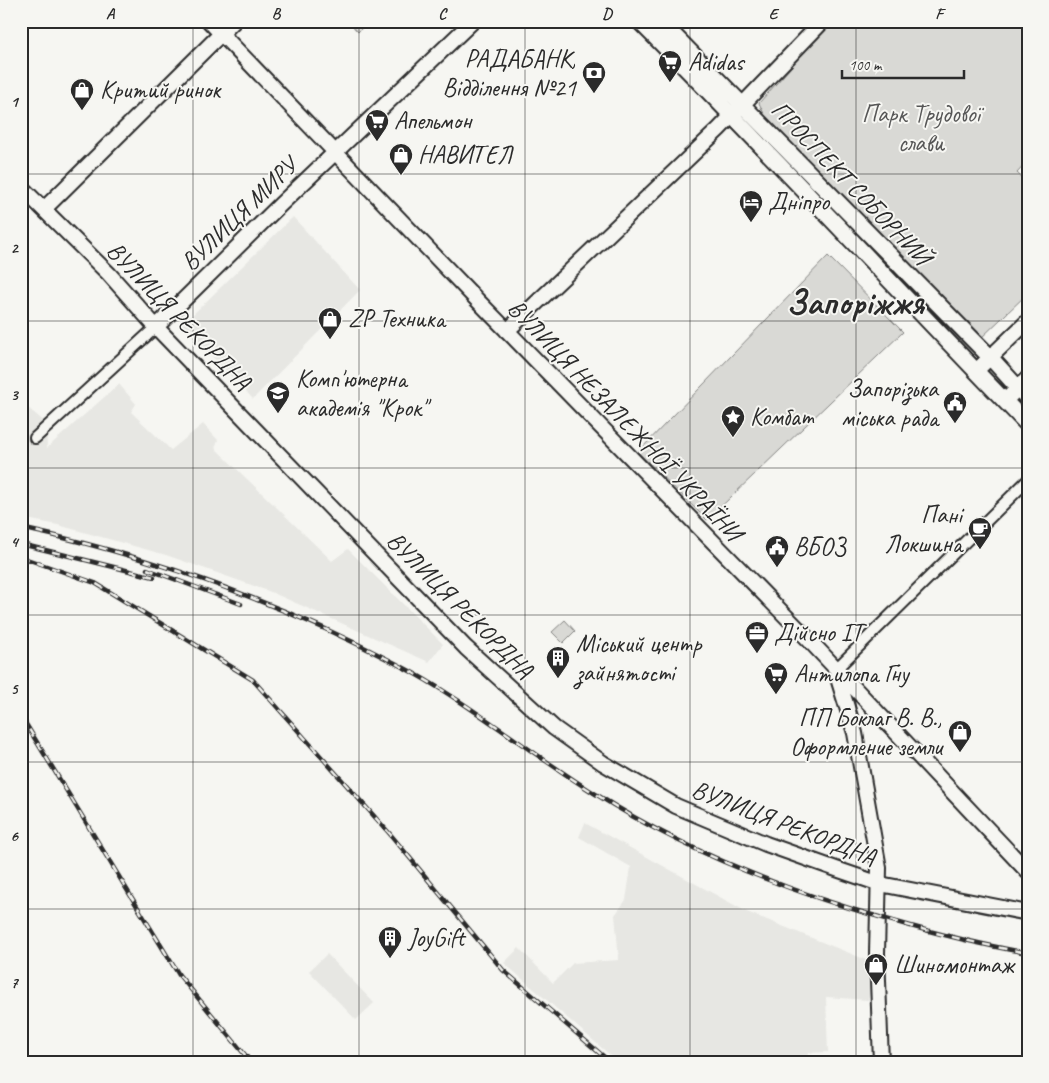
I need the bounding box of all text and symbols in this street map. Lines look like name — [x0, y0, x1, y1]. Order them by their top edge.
text: A — [106, 4, 116, 24]
text: B — [272, 4, 282, 24]
text: C — [438, 4, 448, 24]
text: D — [602, 4, 613, 24]
text: E — [769, 4, 780, 24]
text: F — [935, 4, 946, 24]
place label: РАДАБАНК, Відділення №21 — [443, 43, 578, 104]
place label: Adidas — [688, 46, 746, 78]
scale bar — [842, 48, 964, 80]
supermarket icon: Adidas — [657, 49, 683, 83]
text: 100 m — [849, 56, 883, 75]
bank icon: РАДАБАНК, Відділення №21 — [581, 60, 607, 94]
place label: Критий ринок — [100, 74, 222, 106]
shop icon: Критий ринок — [69, 77, 95, 111]
text: 1 — [10, 92, 19, 112]
street label: ПРОСПЕКТ СОБОРНИЙ — [764, 94, 941, 275]
park label: Парк Трудової слави — [862, 98, 985, 159]
place label: Апельмон — [394, 105, 473, 137]
supermarket icon: Апельмон — [364, 108, 390, 142]
place label: НАВИТЕЛ — [418, 139, 514, 171]
shop icon: НАВИТЕЛ — [388, 142, 414, 176]
street label: ВУЛИЦЯ МИРУ — [174, 148, 307, 277]
place label: Дніпро — [768, 186, 830, 218]
hotel icon: Дніпро — [738, 189, 764, 223]
street label: ВУЛИЦЯ РЕКОРДНА — [100, 235, 258, 398]
text: 2 — [10, 238, 19, 258]
district label: Запоріжжя — [786, 280, 926, 325]
street label: ВУЛИЦЯ НЕЗАЛЕЖНОЇ УКРАЇНИ — [501, 292, 752, 551]
place label: ZP Техника — [348, 303, 448, 335]
shop icon: ZP Техника — [317, 306, 343, 340]
place label: Комп'ютерна академія "Крок" — [296, 363, 432, 424]
place label: Запорізька міська рада — [841, 373, 941, 434]
school or university icon: Комп'ютерна академія "Крок" — [265, 380, 291, 414]
text: 3 — [10, 385, 19, 405]
public building icon: Запорізька міська рада — [942, 390, 968, 424]
place label: Комбат — [750, 401, 815, 433]
place icon: Комбат — [720, 404, 746, 438]
place label: Панi Локшина — [884, 499, 965, 560]
cafe icon: Панi Локшина — [967, 516, 993, 550]
street label: ВУЛИЦЯ РЕКОРДНА — [380, 525, 541, 686]
place label: ВБОЗ — [794, 531, 847, 563]
text: 4 — [10, 532, 19, 552]
public building icon: ВБОЗ — [764, 534, 790, 568]
place label: Дійсно ІТ — [774, 617, 868, 649]
office icon: Дійсно ІТ — [744, 620, 770, 654]
place label: Міський центр зайнятості — [573, 628, 703, 690]
building icon: Міський центр зайнятості — [545, 645, 571, 679]
place label: Антилопа Гну — [794, 658, 911, 690]
supermarket icon: Антилопа Гну — [763, 661, 789, 695]
text: 5 — [11, 679, 20, 699]
place label: ПП Боклаг В. В., Оформление земли — [790, 702, 944, 763]
shop icon: ПП Боклаг В. В., Оформление земли — [947, 719, 973, 753]
street label: ВУЛИЦЯ РЕКОРДНА — [687, 773, 881, 873]
text: 6 — [10, 826, 19, 846]
place label: JoyGift — [407, 922, 467, 954]
building icon: JoyGift — [377, 925, 403, 959]
place label: Шиномонтаж — [894, 949, 1016, 981]
shop icon: Шиномонтаж — [863, 952, 889, 986]
text: 7 — [10, 973, 19, 993]

